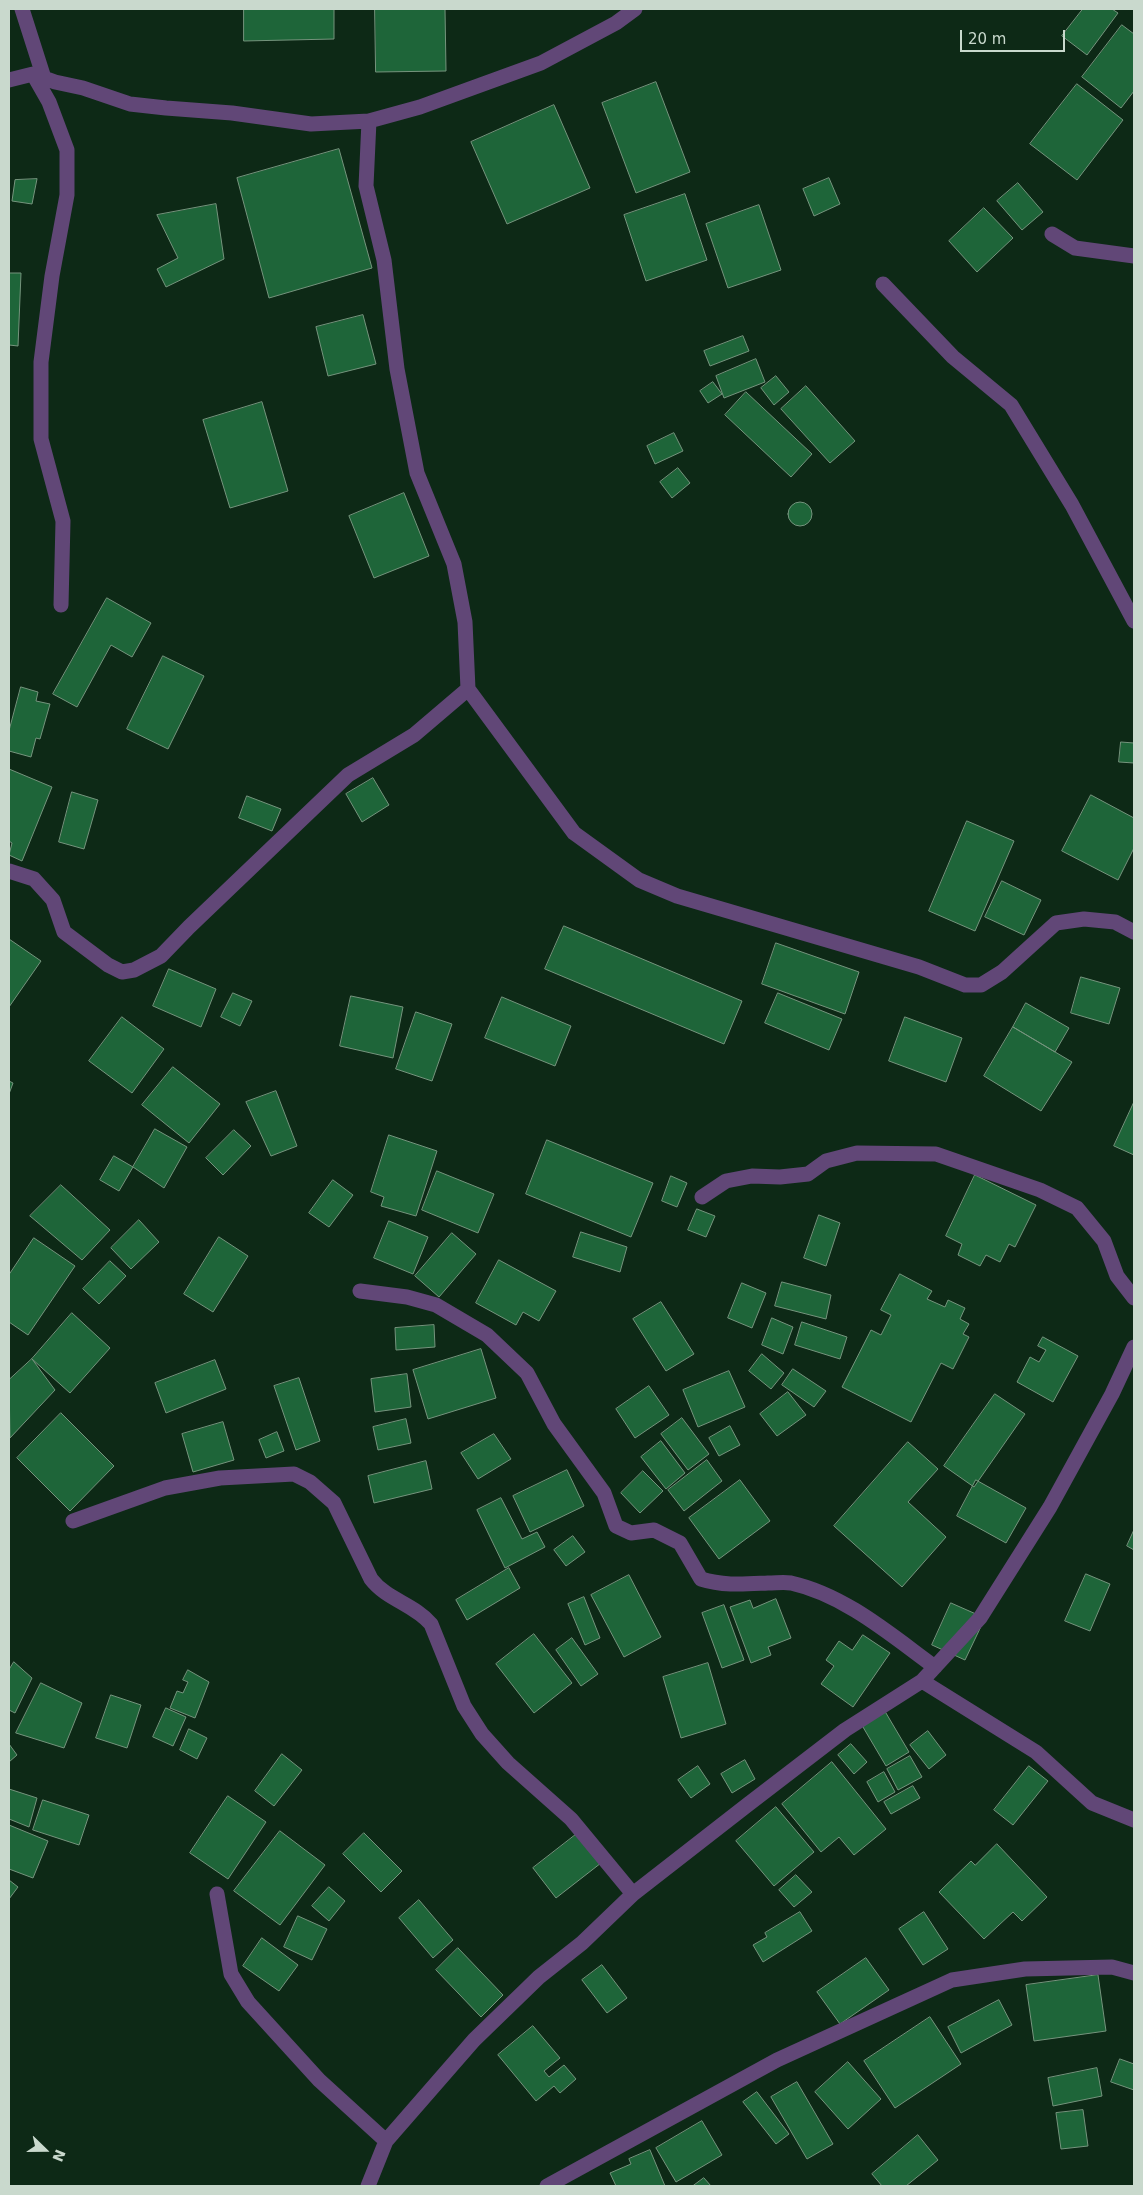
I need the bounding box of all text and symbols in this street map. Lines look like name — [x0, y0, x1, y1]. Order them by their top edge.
scale bar — [963, 20, 1068, 52]
text: 20 m — [968, 30, 1006, 48]
north arrow — [20, 2125, 70, 2175]
text: N — [49, 2147, 69, 2164]

